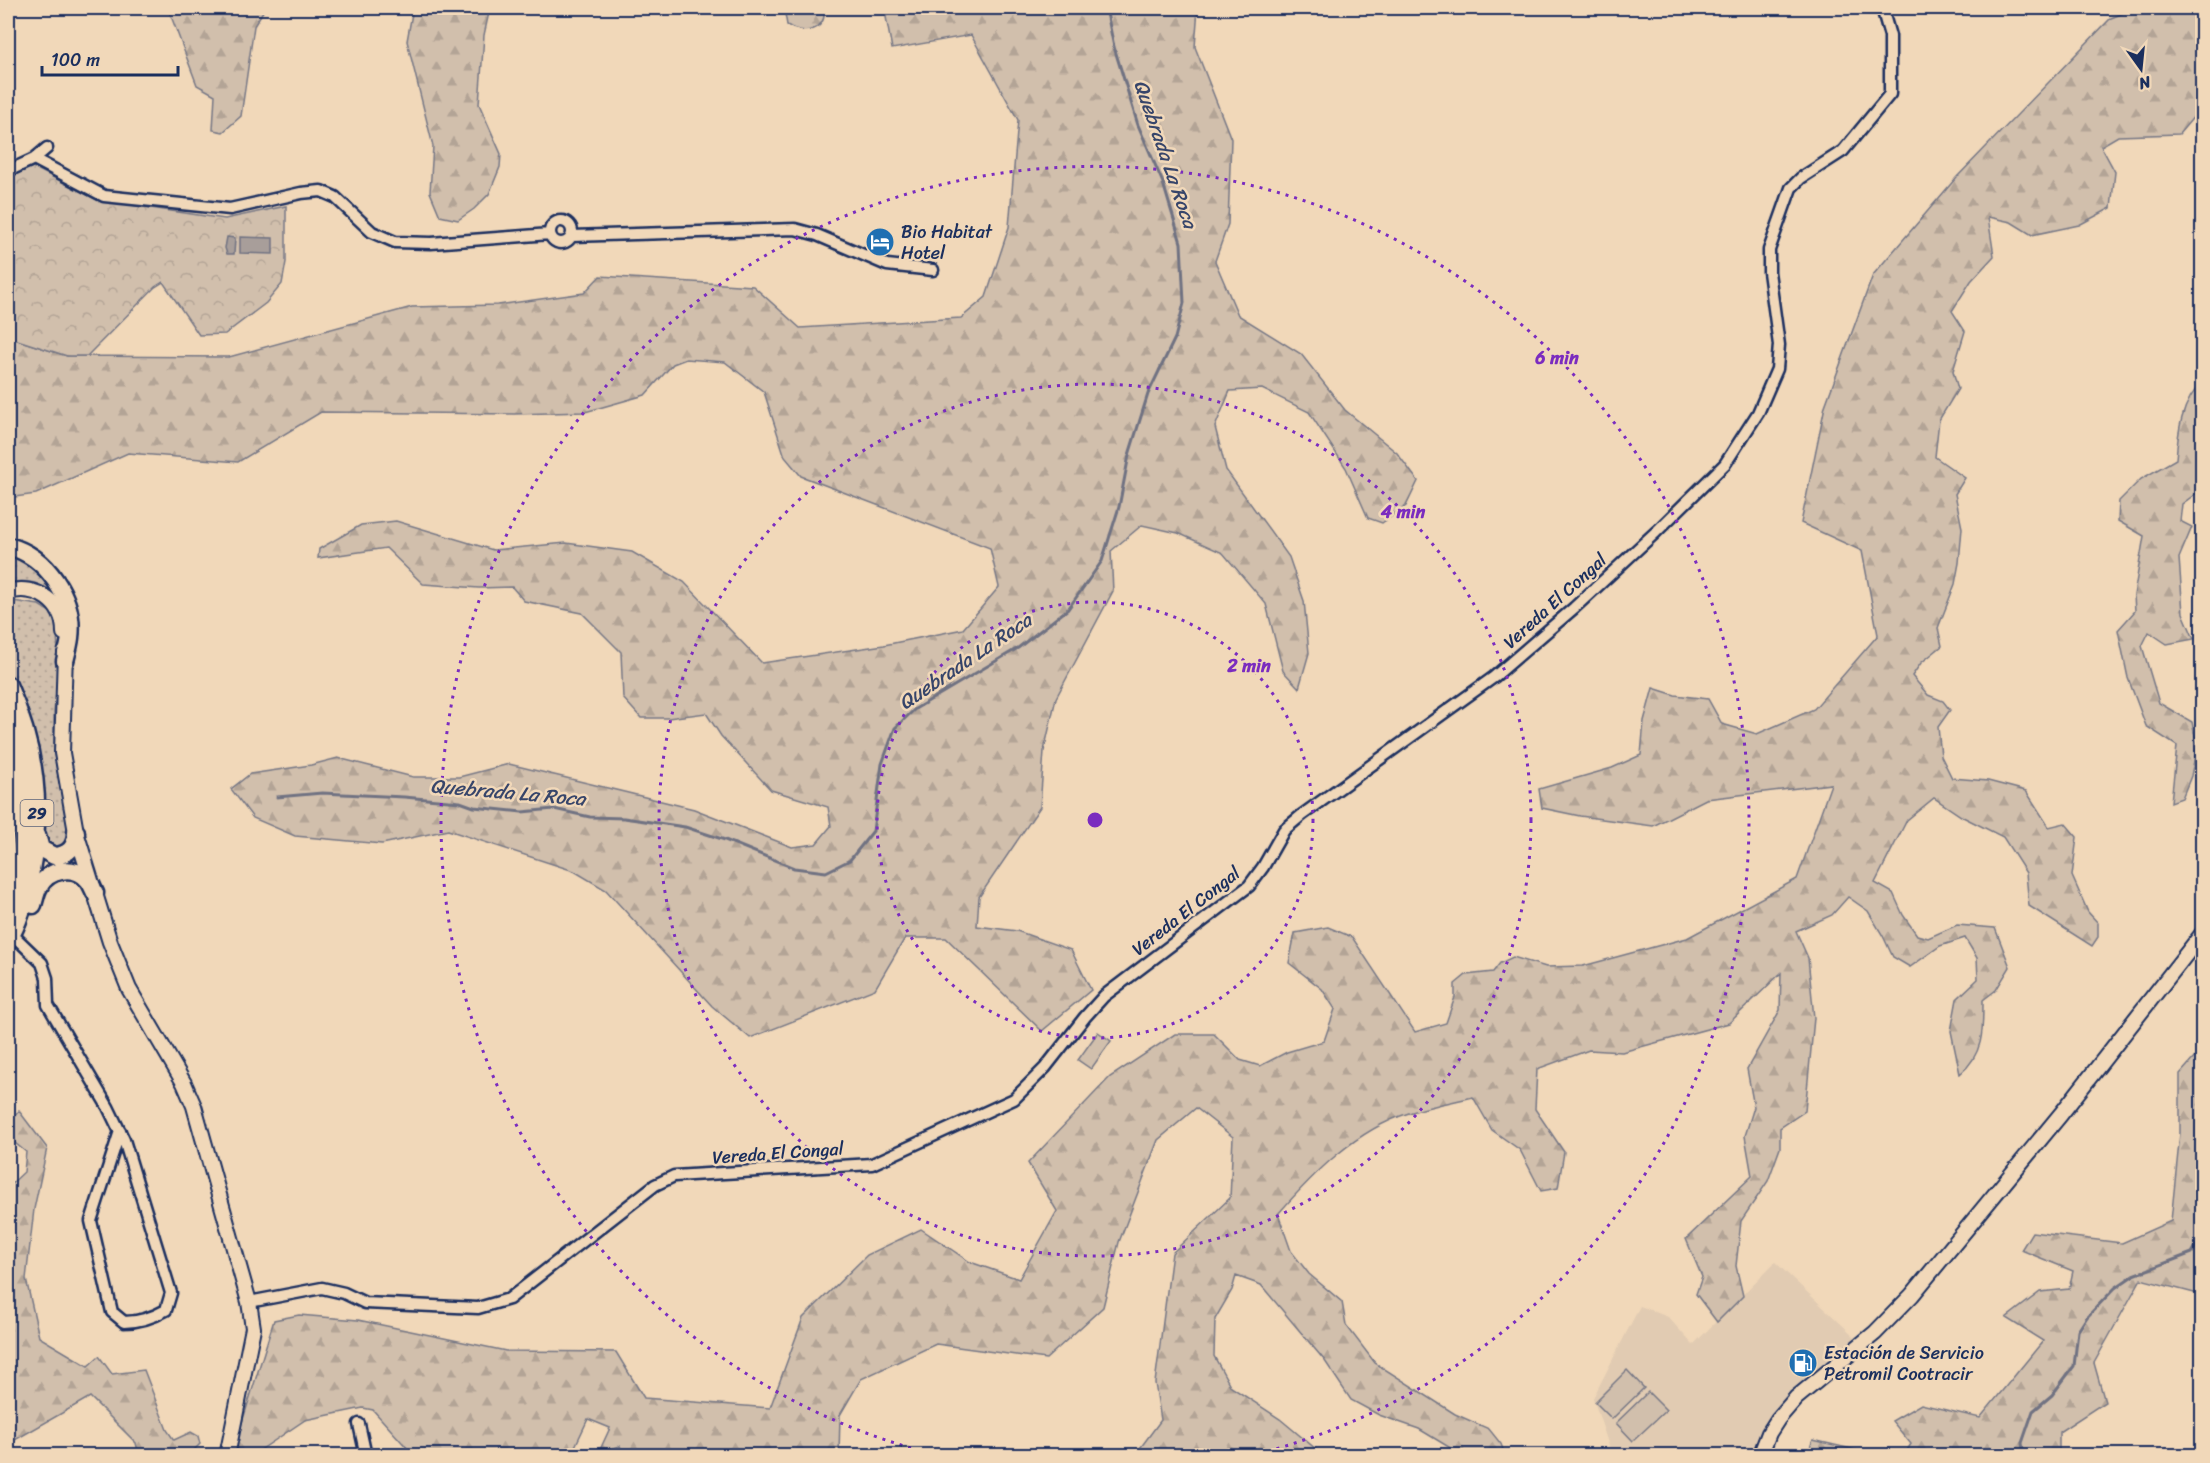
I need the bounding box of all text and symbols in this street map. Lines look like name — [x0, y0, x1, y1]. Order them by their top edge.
scale bar — [42, 39, 178, 77]
north arrow — [2111, 39, 2171, 99]
text: 100 m — [51, 44, 100, 76]
text: N — [2135, 67, 2155, 99]
water label: Quebrada La Roca — [1124, 75, 1208, 235]
place label: Bio Habitat Hotel — [901, 216, 993, 269]
hotel icon: Bio Habitat Hotel — [864, 226, 896, 258]
text: 6 min — [1534, 342, 1579, 374]
text: 4 min — [1380, 496, 1426, 528]
street label: Vereda El Congal — [1495, 545, 1615, 657]
water label: Quebrada La Roca — [891, 602, 1041, 719]
text: 2 min — [1226, 650, 1271, 682]
water label: Quebrada La Roca — [429, 768, 589, 817]
road number: 29 — [20, 800, 54, 826]
centre of rings — [1085, 810, 1105, 830]
street label: Vereda El Congal — [1124, 857, 1248, 964]
street label: Vereda El Congal — [711, 1132, 846, 1174]
place label: Estación de Servicio Petromil Cootracir — [1824, 1337, 1984, 1390]
fuel station icon: Estación de Servicio Petromil Cootracir — [1787, 1347, 1819, 1379]

